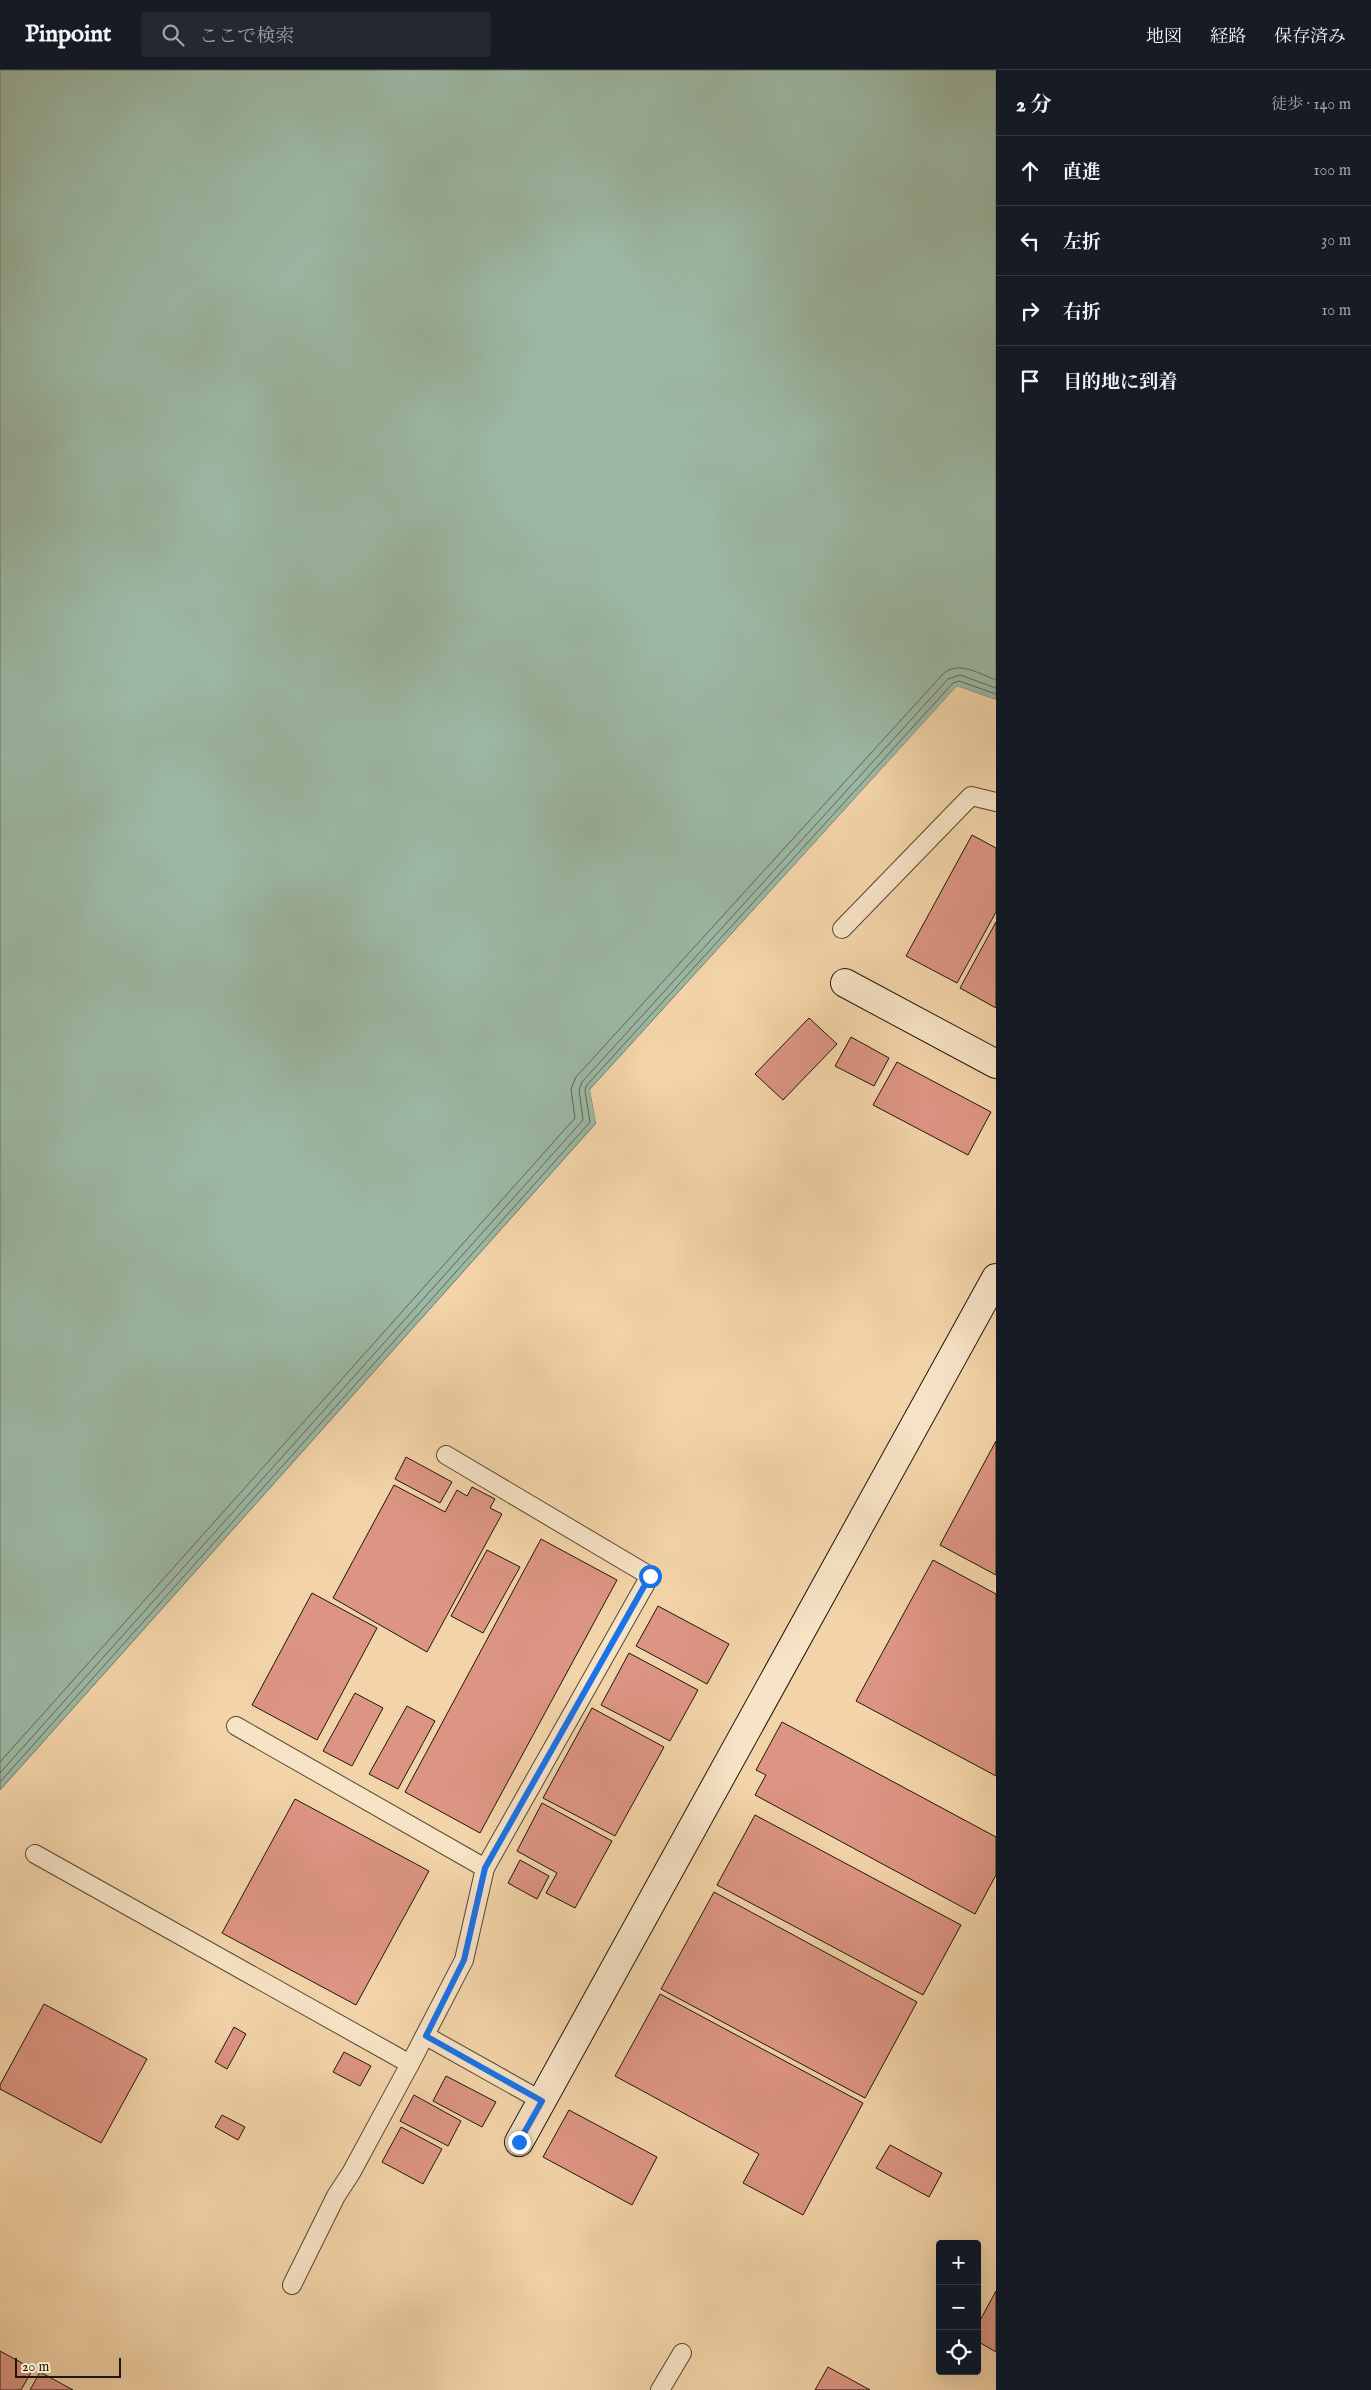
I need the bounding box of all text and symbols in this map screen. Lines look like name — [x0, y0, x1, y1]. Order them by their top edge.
search box — [141, 12, 491, 57]
text: Pinpoint — [25, 19, 111, 50]
icon: search — [159, 21, 187, 49]
text: ここで検索 — [199, 25, 294, 49]
text: 地図 — [1146, 26, 1182, 49]
text: 経路 — [1210, 26, 1246, 49]
text: 保存済み — [1274, 26, 1346, 49]
text: 2 分 — [1016, 92, 1051, 119]
text: 徒歩 · 140 m — [1271, 95, 1351, 115]
icon: ahead — [1016, 157, 1044, 185]
text: 直進 — [1063, 161, 1101, 185]
text: 100 m — [1314, 161, 1351, 181]
icon: left — [1016, 227, 1044, 255]
text: 左折 — [1063, 231, 1101, 255]
text: 30 m — [1321, 231, 1351, 251]
icon: right — [1016, 297, 1044, 325]
text: 右折 — [1063, 301, 1101, 325]
text: 10 m — [1321, 301, 1351, 321]
icon: arrive — [1016, 367, 1044, 395]
text: 目的地に到着 — [1063, 371, 1177, 395]
route start — [639, 1565, 662, 1588]
route end — [508, 2131, 531, 2154]
map controls — [936, 2240, 981, 2375]
button: + — [936, 2240, 981, 2285]
button: − — [936, 2285, 981, 2330]
button: locate — [936, 2330, 981, 2375]
scale bar — [15, 2355, 121, 2378]
text: 20 m — [22, 2358, 49, 2376]

